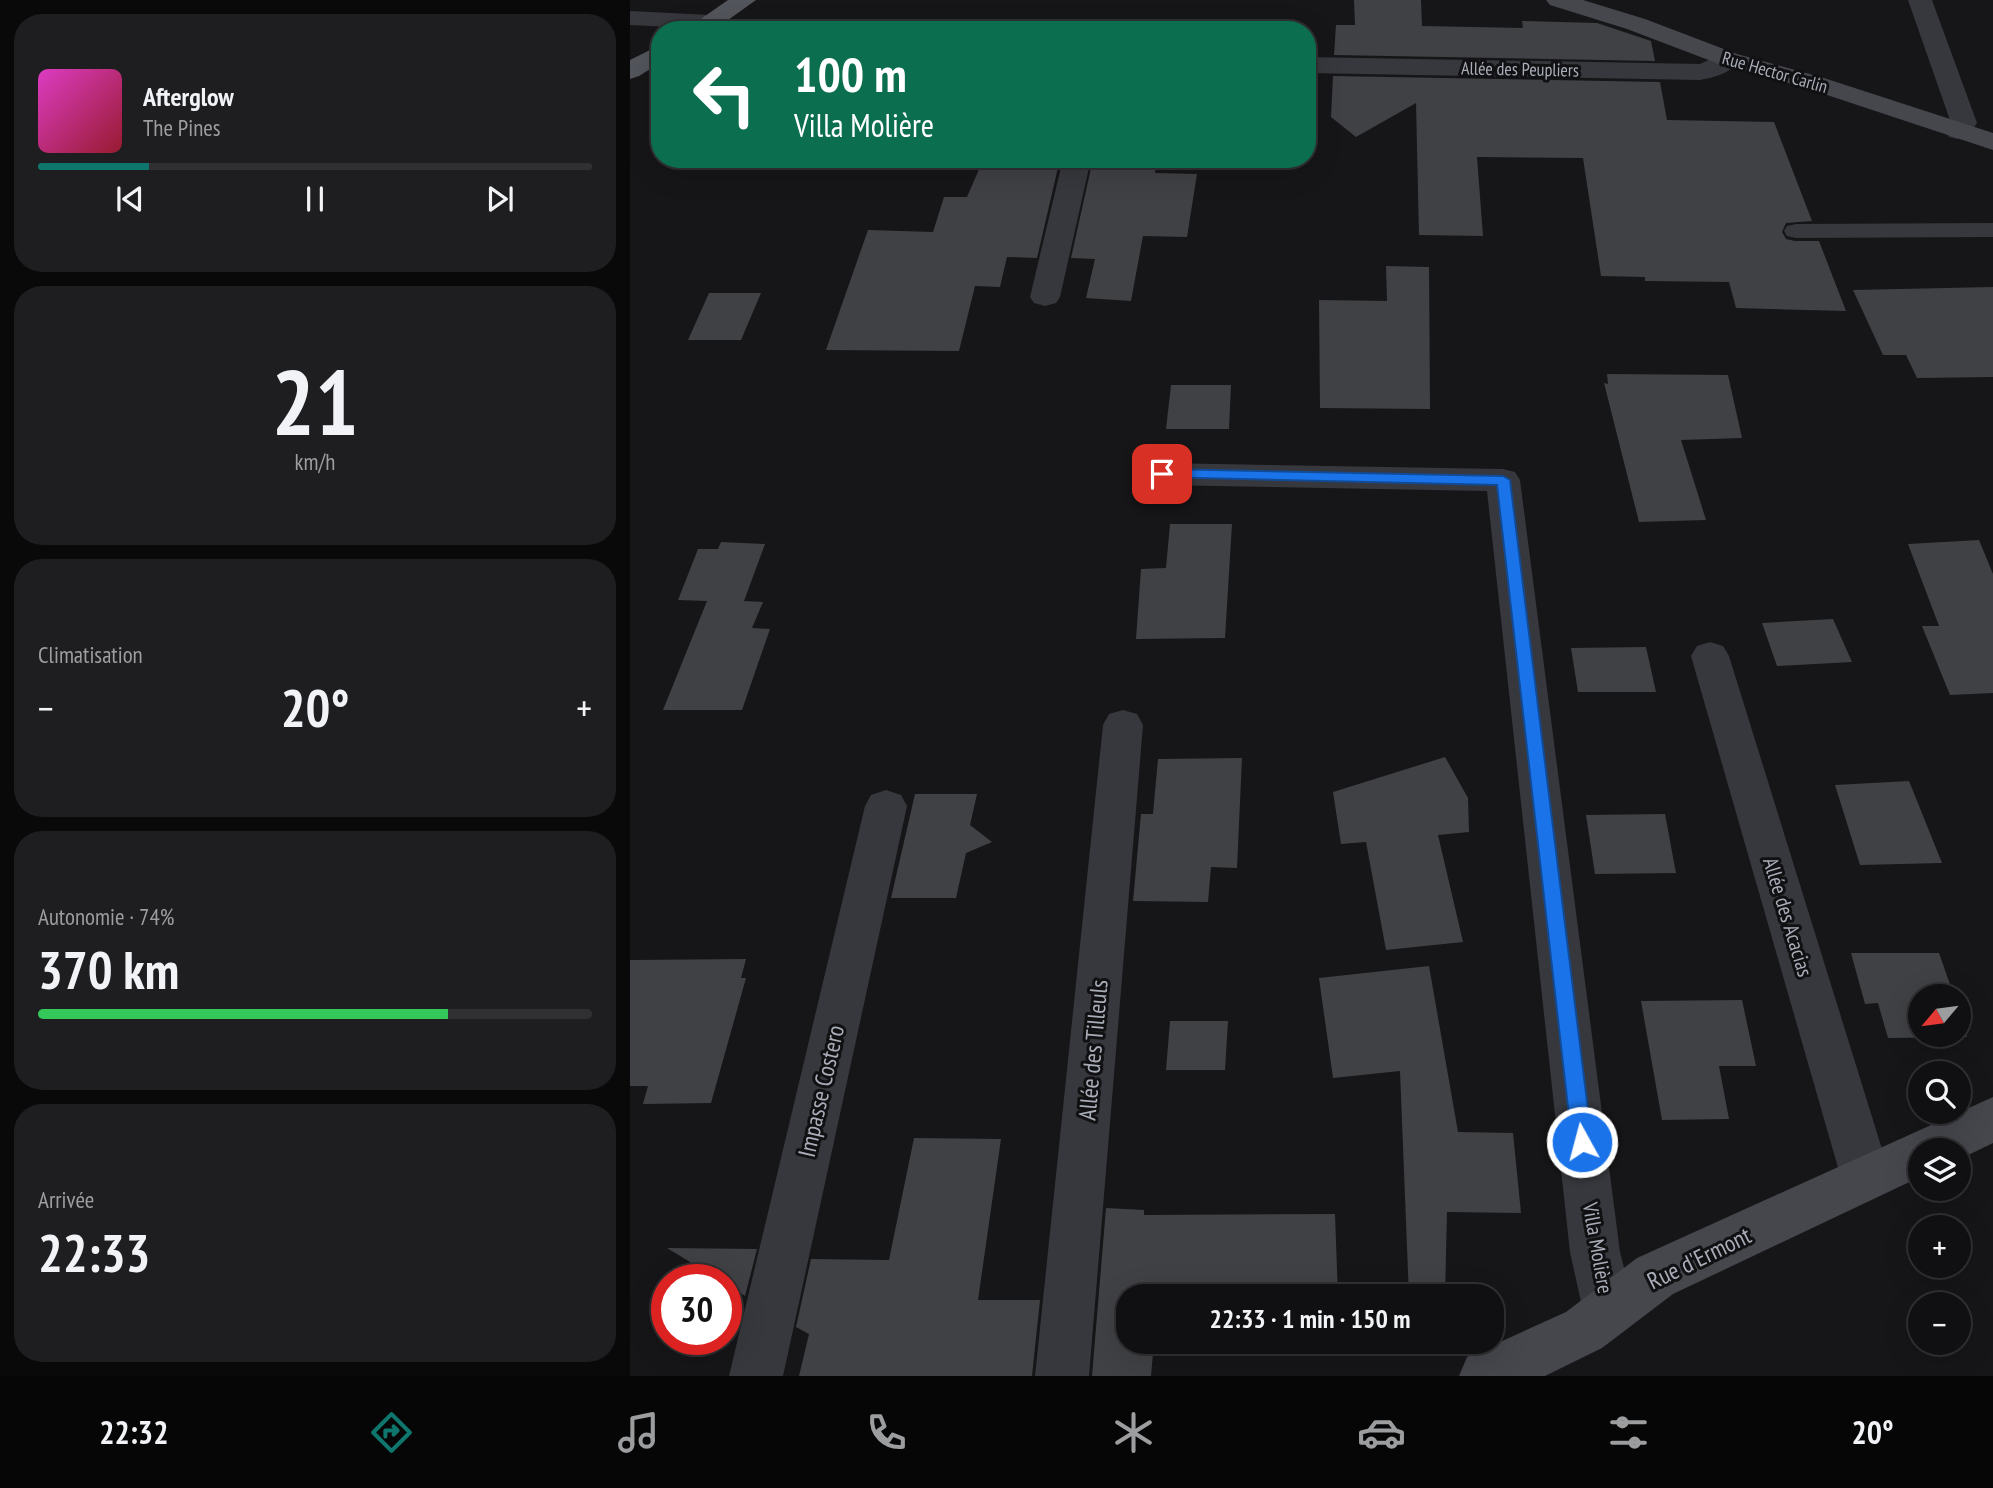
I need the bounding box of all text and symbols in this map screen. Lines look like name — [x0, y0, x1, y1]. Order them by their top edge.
text: 100 m — [794, 42, 907, 106]
street label: Rue Hector Carlin — [1720, 46, 1830, 98]
icon: left — [679, 49, 770, 140]
street label: Allée des Peupliers — [1461, 56, 1579, 82]
text: Afterglow — [143, 80, 234, 113]
text: Villa Molière — [794, 104, 934, 146]
text: The Pines — [143, 113, 221, 142]
icon: previous — [111, 180, 149, 218]
icon: pause — [296, 180, 334, 218]
icon: next — [481, 180, 519, 218]
text: 21 — [272, 342, 359, 460]
pin — [1132, 444, 1192, 504]
text: km/h — [295, 447, 335, 476]
icon: arrive — [1143, 455, 1181, 493]
text: Climatisation — [38, 640, 143, 669]
text: 20° — [281, 674, 349, 741]
text: − — [38, 683, 54, 732]
text: + — [576, 683, 592, 732]
street label: Allée des Acacias — [1757, 854, 1819, 980]
text: Autonomie · 74% — [38, 902, 174, 931]
text: 370 km — [38, 936, 179, 1003]
street label: Allée des Tilleuls — [1071, 978, 1115, 1122]
north arrow — [1908, 984, 1970, 1046]
map controls — [1908, 984, 1971, 1355]
street label: Impasse Costero — [791, 1022, 851, 1160]
button: search — [1908, 1061, 1971, 1124]
position arrow — [1545, 1105, 1619, 1179]
button: layers — [1908, 1138, 1971, 1201]
text: Arrivée — [38, 1185, 94, 1214]
street label: Villa Molière — [1577, 1199, 1619, 1296]
button: + — [1908, 1215, 1971, 1278]
text: 22:33 — [38, 1219, 150, 1286]
street label: Rue d'Ermont — [1642, 1219, 1756, 1296]
speed limit sign: 30 — [651, 1264, 742, 1355]
button: − — [1908, 1292, 1971, 1355]
text: 22:33 · 1 min · 150 m — [1210, 1302, 1410, 1335]
icon: directions — [367, 1408, 416, 1457]
icon: music — [614, 1408, 663, 1457]
icon: phone — [862, 1408, 911, 1457]
icon: climate — [1109, 1408, 1158, 1457]
icon: car — [1357, 1408, 1406, 1457]
icon: filters — [1604, 1408, 1653, 1457]
text: 22:32 — [99, 1411, 168, 1453]
text: 20° — [1852, 1411, 1894, 1453]

